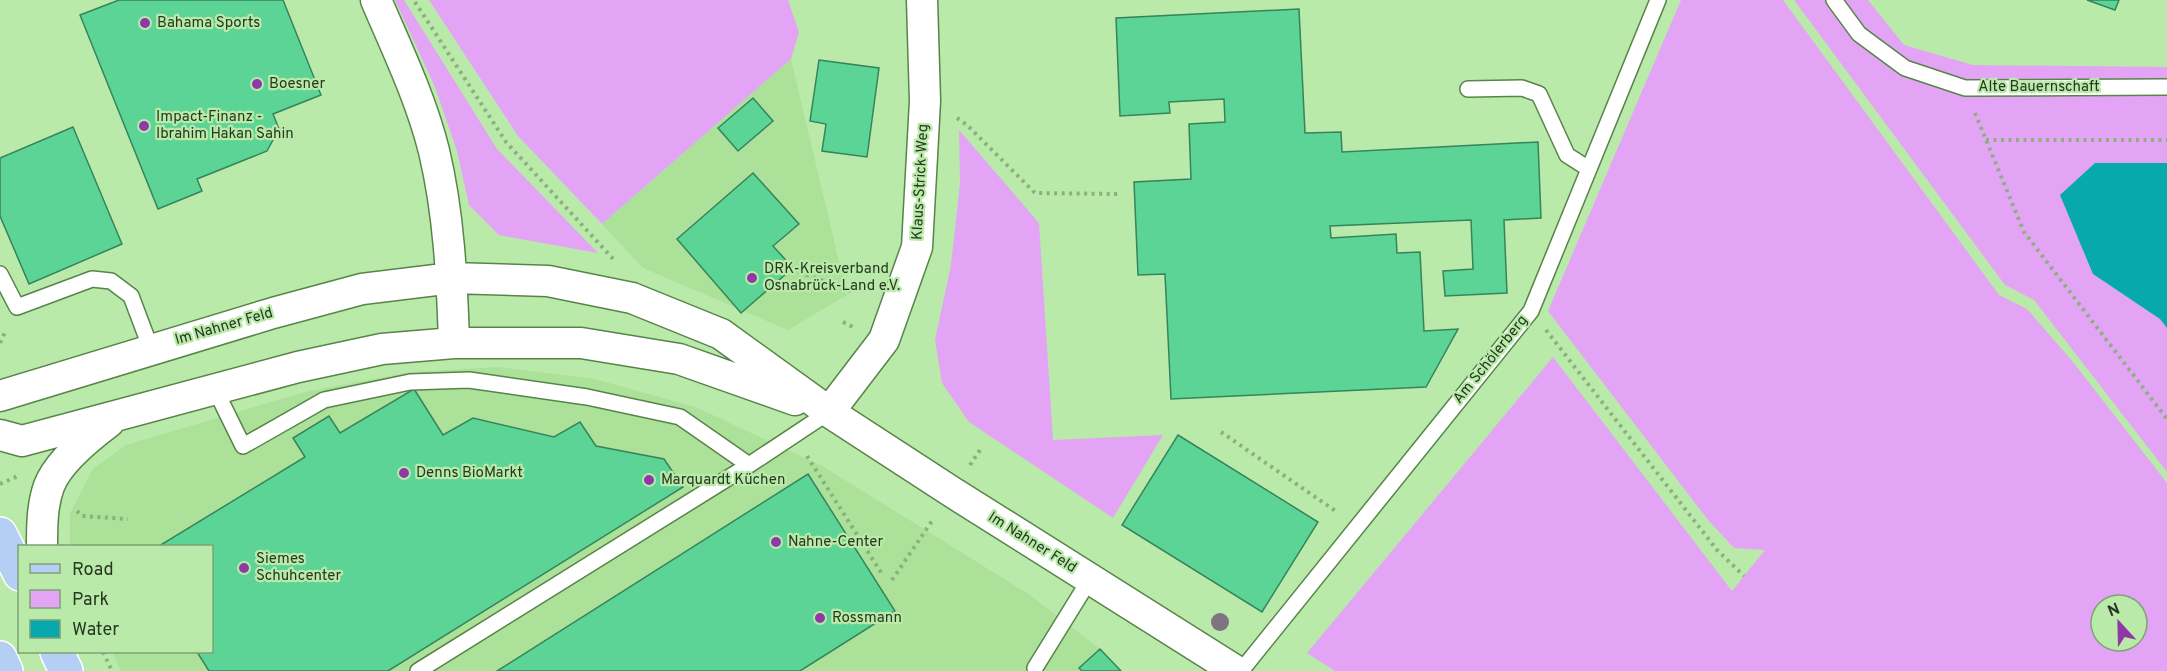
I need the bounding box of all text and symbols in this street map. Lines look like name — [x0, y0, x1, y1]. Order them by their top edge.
place label: Bahama Sports — [157, 14, 260, 33]
marker: Bahama Sports — [138, 16, 152, 30]
place label: Boesner — [269, 75, 325, 94]
marker: Boesner — [250, 77, 264, 91]
street label: Alte Bauernschaft — [1978, 78, 2100, 97]
place label: Impact-Finanz - Ibrahim Hakan Sahin — [156, 108, 294, 144]
marker: Impact-Finanz - Ibrahim Hakan Sahin — [137, 119, 151, 133]
street label: Klaus-Strick-Weg — [908, 123, 934, 241]
place label: DRK-Kreisverband Osnabrück-Land e.V. — [764, 260, 900, 296]
marker: DRK-Kreisverband Osnabrück-Land e.V. — [745, 271, 759, 285]
street label: Im Nahner Feld — [173, 304, 275, 350]
street label: Am Schölerberg — [1449, 312, 1533, 408]
place label: Denns BioMarkt — [416, 464, 523, 483]
marker: Denns BioMarkt — [397, 466, 411, 480]
place label: Marquardt Küchen — [661, 471, 785, 490]
marker: Marquardt Küchen — [642, 473, 656, 487]
street label: Im Nahner Feld — [984, 508, 1080, 578]
place label: Nahne-Center — [788, 533, 884, 552]
marker: Nahne-Center — [769, 535, 783, 549]
legend — [18, 545, 213, 653]
place label: Siemes Schuhcenter — [256, 550, 342, 586]
text: Road — [72, 559, 114, 582]
marker: Siemes Schuhcenter — [237, 561, 251, 575]
text: Park — [72, 589, 109, 612]
north arrow — [2089, 593, 2149, 653]
text: N — [2105, 600, 2123, 622]
place label: Rossmann — [832, 609, 902, 628]
marker: Rossmann — [813, 611, 827, 625]
text: Water — [72, 619, 119, 642]

